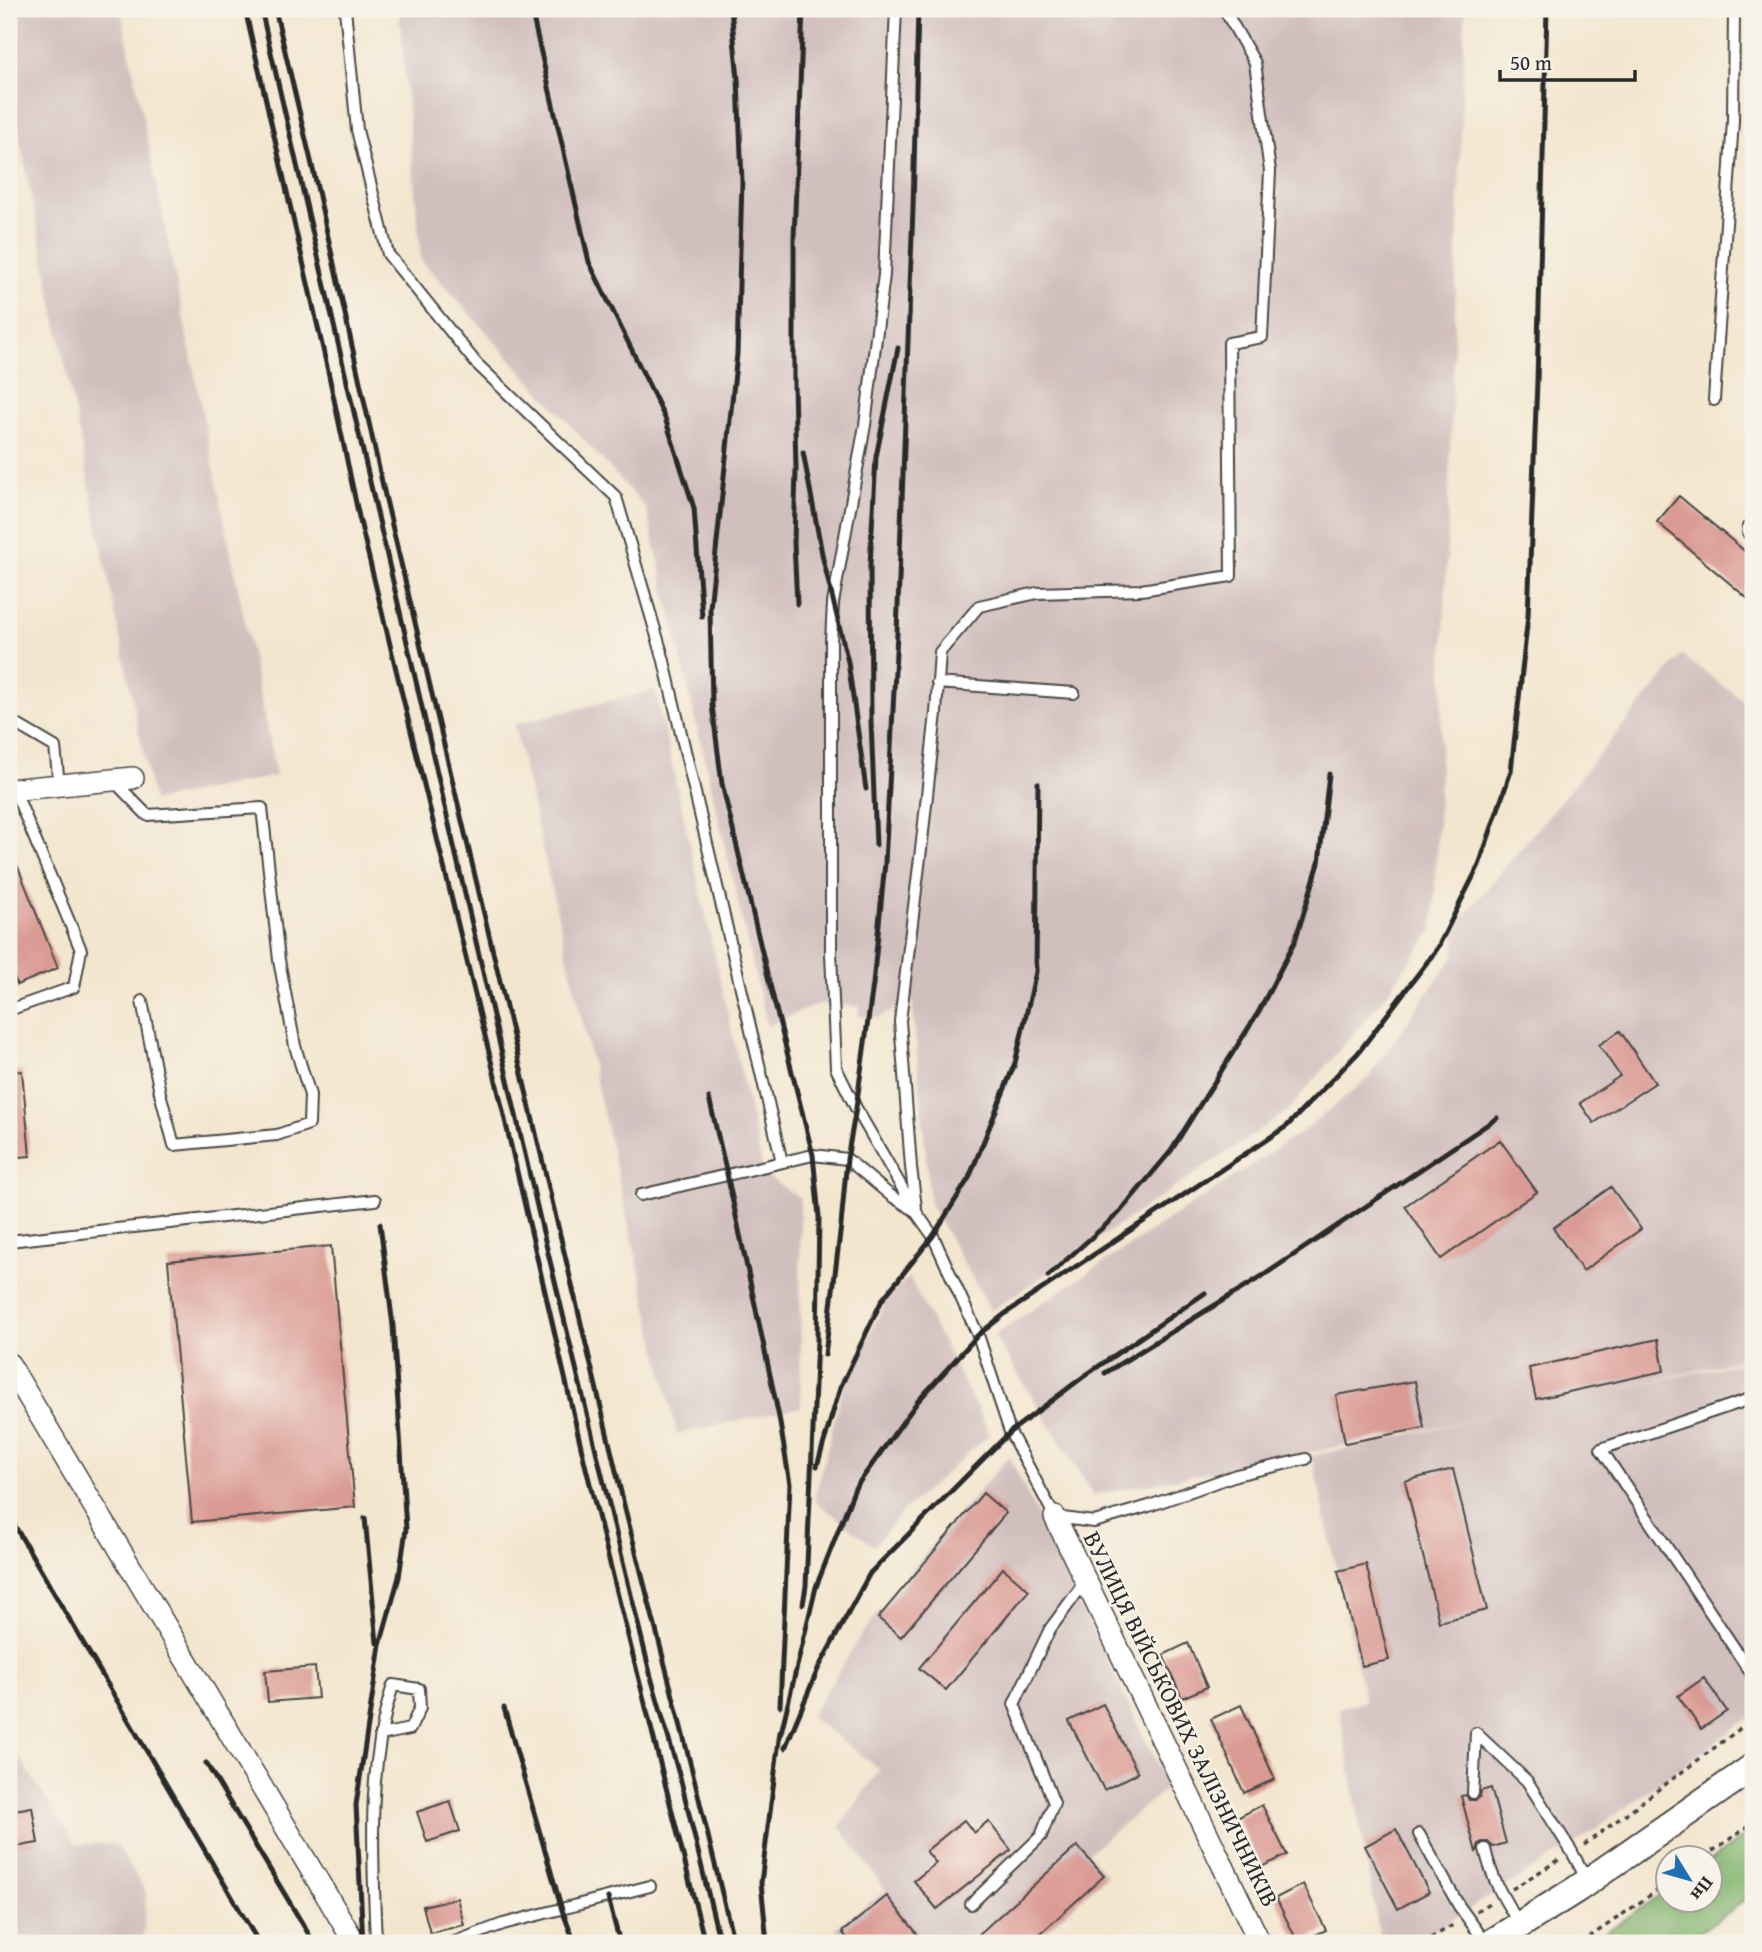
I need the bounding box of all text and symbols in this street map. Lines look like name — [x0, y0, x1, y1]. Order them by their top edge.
scale bar — [1500, 38, 1634, 82]
text: 50 m — [1510, 47, 1552, 78]
street label: ВУЛИЦЯ ВІЙСЬКОВИХ ЗАЛІЗНИЧНИКІВ — [1075, 1525, 1288, 1912]
north arrow — [1654, 1843, 1724, 1913]
text: Пн — [1684, 1871, 1721, 1908]

